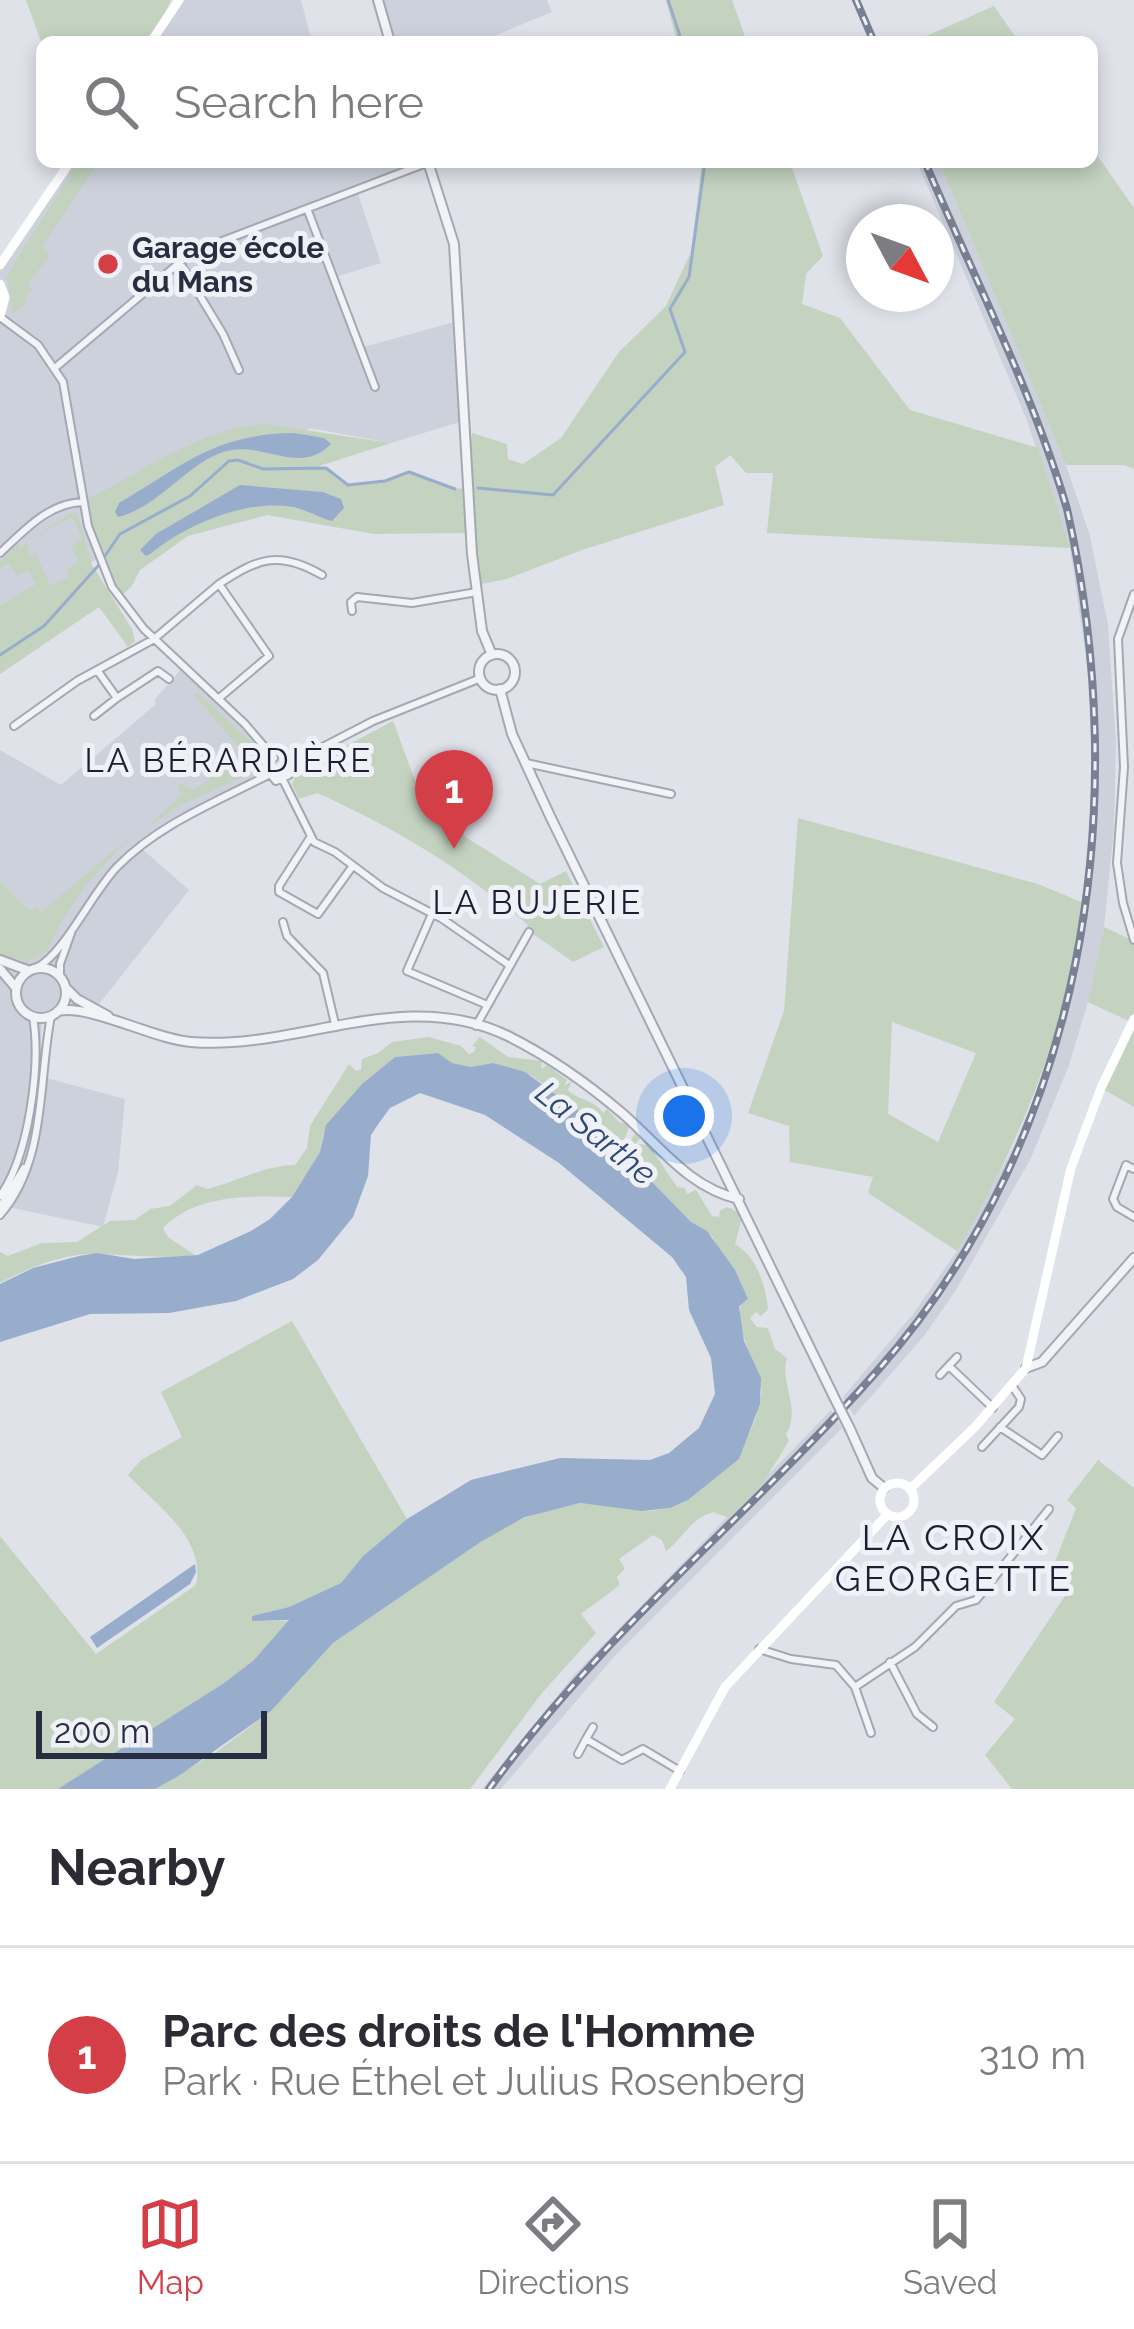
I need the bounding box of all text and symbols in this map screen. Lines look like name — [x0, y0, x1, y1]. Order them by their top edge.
search box — [36, 36, 1098, 168]
icon: search — [78, 69, 144, 135]
text: Search here — [174, 76, 424, 129]
north arrow — [846, 204, 954, 312]
place label: Garage école du Mans — [132, 230, 324, 299]
marker: Garage école du Mans — [95, 251, 121, 277]
district label: LA BÉRARDIÈRE — [85, 741, 373, 780]
pin: 1 — [415, 750, 493, 849]
district label: LA BUJERIE — [433, 883, 643, 922]
water label: La Sarthe — [528, 1073, 664, 1193]
your location — [654, 1086, 714, 1146]
district label: LA CROIX GEORGETTE — [835, 1516, 1073, 1599]
scale bar — [36, 1705, 267, 1758]
text: 200 m — [54, 1712, 150, 1751]
text: Nearby — [48, 1837, 225, 1897]
text: Parc des droits de l'Homme — [162, 2005, 755, 2058]
text: 1 — [77, 2032, 97, 2078]
text: 310 m — [979, 2032, 1086, 2078]
text: Park · Rue Éthel et Julius Rosenberg — [162, 2058, 806, 2104]
tab: Map — [137, 2191, 204, 2302]
tab: Directions — [477, 2191, 630, 2302]
tab: Saved — [903, 2191, 997, 2302]

